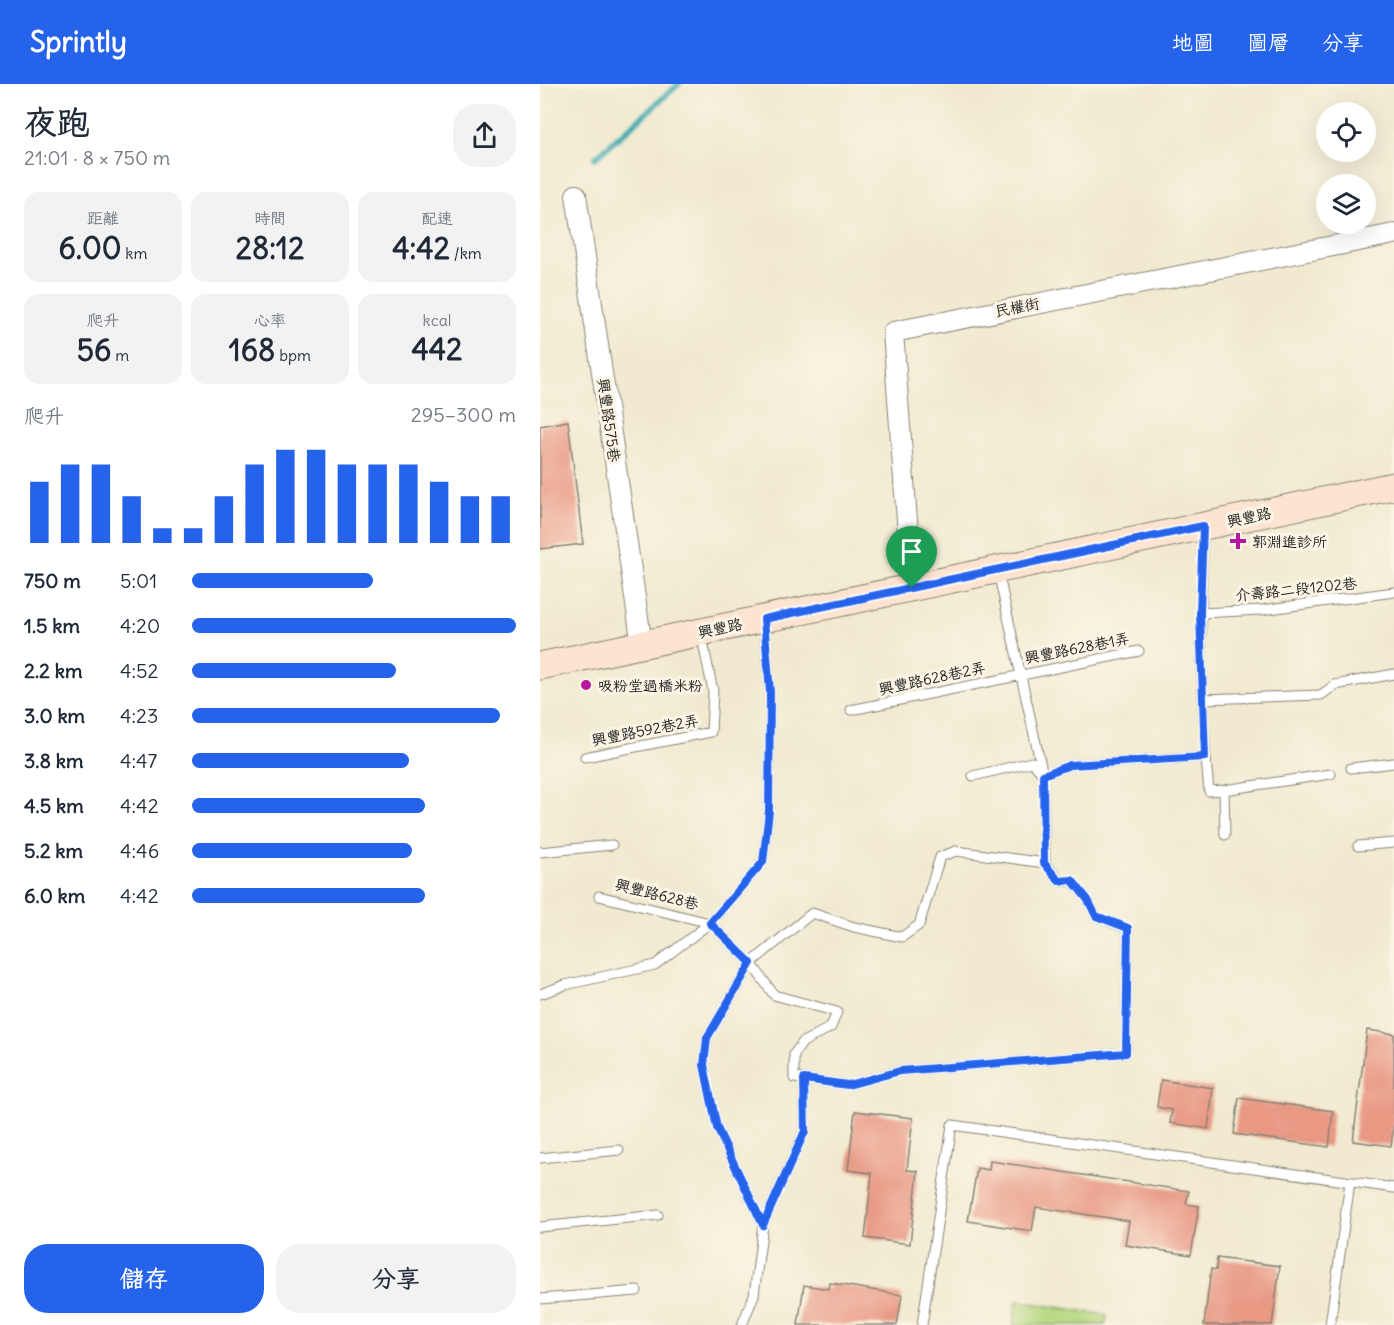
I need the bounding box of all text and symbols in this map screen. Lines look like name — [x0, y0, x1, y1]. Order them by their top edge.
text: Sprintly — [30, 24, 127, 60]
text: 地圖 — [1172, 29, 1214, 56]
text: 圖層 — [1247, 29, 1289, 56]
text: 分享 — [1322, 29, 1364, 56]
text: 夜跑 — [24, 101, 90, 143]
map controls — [1316, 102, 1376, 234]
button: locate — [1316, 102, 1376, 162]
button: share — [453, 104, 516, 167]
text: 21:01 · 8 × 750 m — [24, 145, 170, 170]
button: layers — [1316, 174, 1376, 234]
text: 距離 — [87, 208, 119, 228]
text: 時間 — [254, 208, 286, 228]
text: 配速 — [421, 208, 453, 228]
text: 6.00 — [58, 229, 121, 267]
text: 28:12 — [236, 229, 304, 267]
text: 4:42 — [392, 229, 450, 267]
text: km — [121, 243, 148, 263]
text: /km — [450, 243, 482, 263]
street label: 民權街 — [993, 293, 1041, 321]
text: 爬升 — [87, 310, 119, 330]
text: 心率 — [254, 310, 286, 330]
text: kcal — [423, 310, 451, 330]
text: 442 — [411, 330, 463, 368]
text: 56 — [77, 331, 111, 369]
text: 168 — [229, 331, 275, 369]
text: m — [111, 345, 129, 365]
text: bpm — [275, 345, 311, 365]
street label: 興豐路575巷 — [594, 377, 624, 463]
text: 295–300 m — [411, 402, 516, 427]
text: 爬升 — [24, 403, 64, 428]
street label: 興豐路 — [1225, 503, 1273, 531]
pin — [886, 526, 937, 588]
marker: 郭淵進診所 — [1229, 532, 1247, 550]
place label: 郭淵進診所 — [1252, 532, 1327, 551]
icon: arrive — [895, 535, 928, 568]
text: 750 m — [24, 568, 81, 593]
text: 5:01 — [120, 568, 157, 593]
street label: 介壽路二段1202巷 — [1234, 573, 1358, 605]
text: 1.5 km — [24, 613, 80, 638]
text: 4:20 — [120, 613, 160, 638]
street label: 興豐路 — [696, 614, 744, 642]
street label: 興豐路628巷1弄 — [1023, 629, 1131, 667]
street label: 興豐路628巷2弄 — [877, 657, 987, 699]
text: 2.2 km — [24, 658, 83, 683]
text: 4:52 — [120, 658, 159, 683]
place label: 吸粉堂過橋米粉 — [598, 676, 703, 695]
marker: 吸粉堂過橋米粉 — [579, 678, 593, 692]
text: 3.0 km — [24, 703, 85, 728]
text: 4:23 — [120, 703, 158, 728]
street label: 興豐路592巷2弄 — [590, 710, 700, 750]
text: 3.8 km — [24, 748, 84, 773]
text: 4:47 — [120, 748, 157, 773]
text: 4.5 km — [24, 793, 84, 818]
text: 4:42 — [120, 793, 159, 818]
text: 5.2 km — [24, 838, 83, 863]
text: 4:46 — [120, 838, 159, 863]
street label: 興豐路628巷 — [613, 874, 701, 914]
text: 6.0 km — [24, 883, 85, 908]
text: 4:42 — [120, 883, 159, 908]
button: 儲存 — [24, 1244, 264, 1313]
button: 分享 — [276, 1244, 516, 1313]

